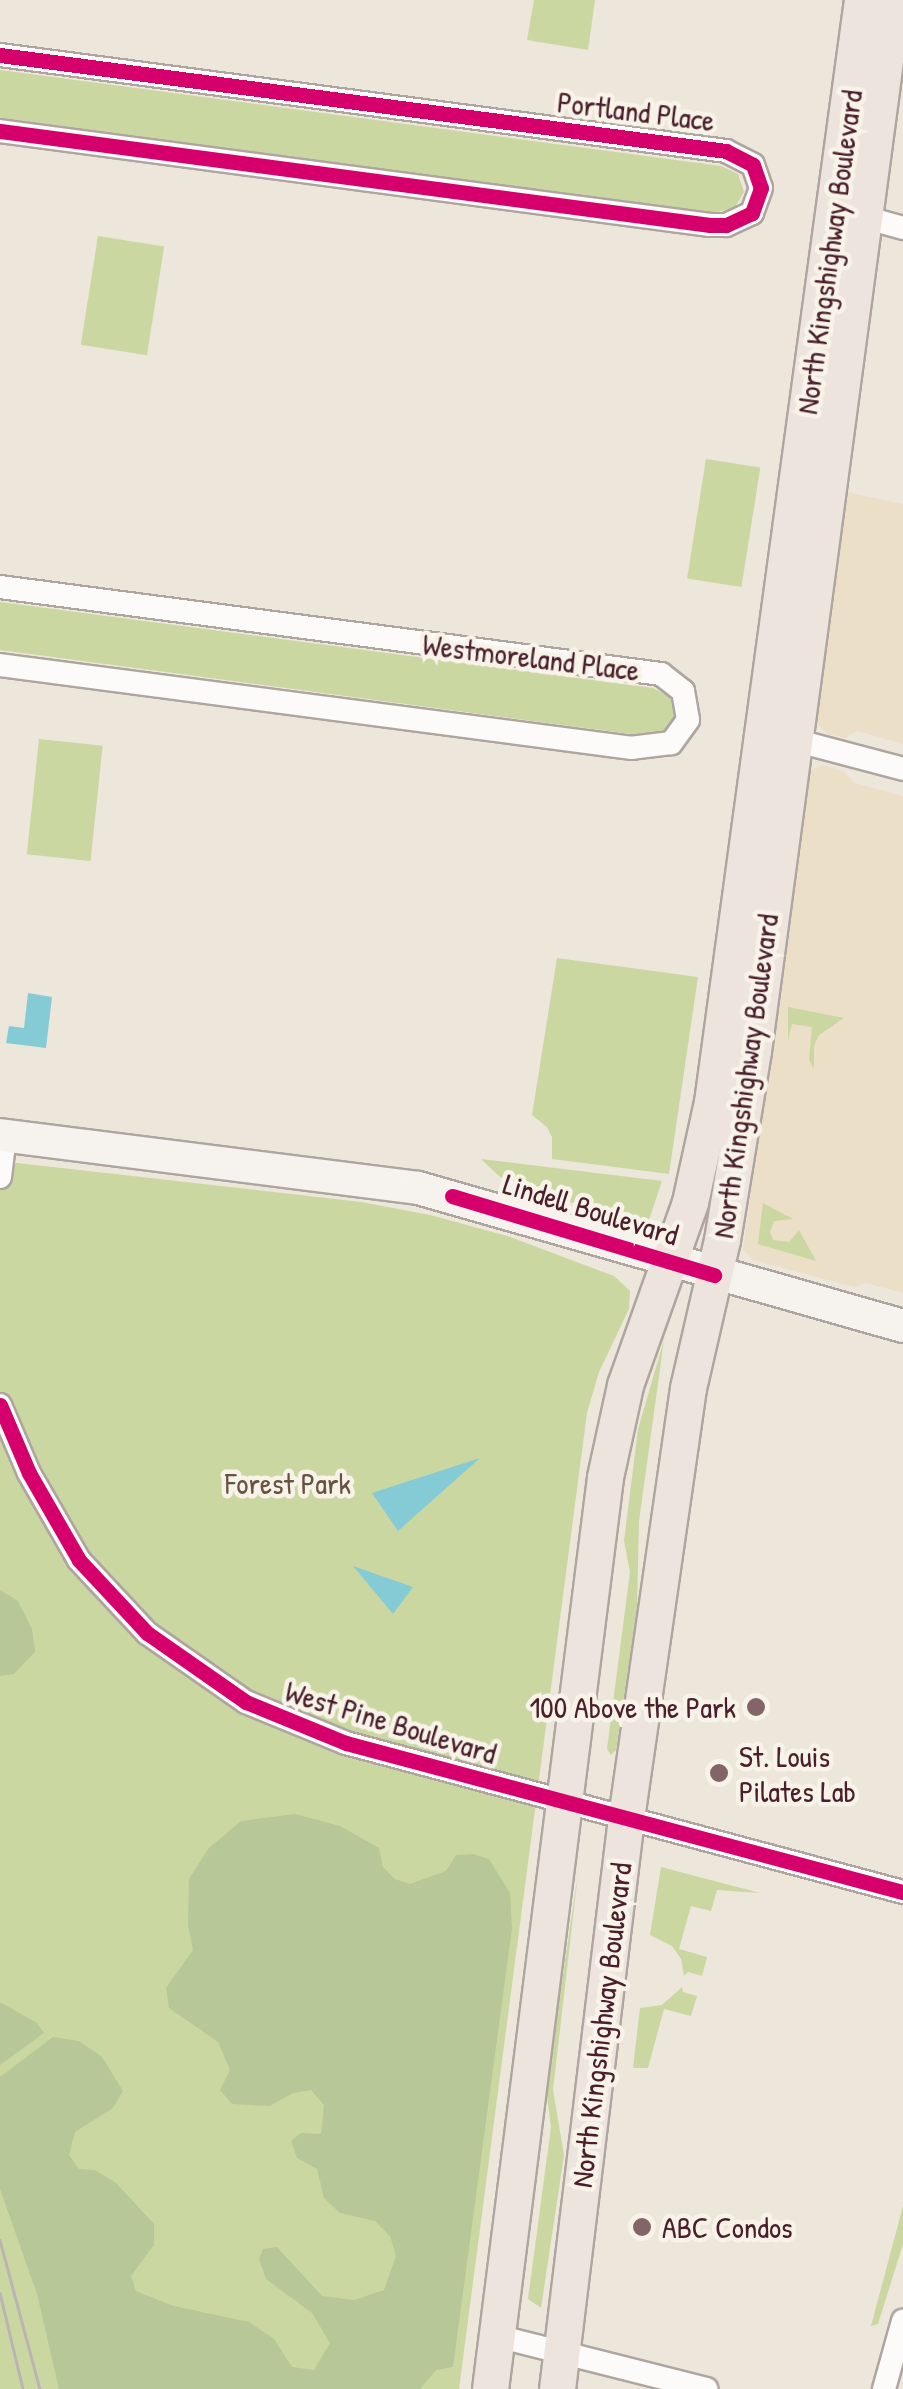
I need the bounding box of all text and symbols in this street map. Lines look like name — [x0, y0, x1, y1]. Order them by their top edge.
street label: Portland Place — [555, 84, 717, 138]
street label: North Kingshighway Boulevard — [788, 88, 870, 416]
street label: Westmoreland Place — [421, 626, 641, 688]
street label: North Kingshighway Boulevard — [704, 912, 786, 1240]
street label: Lindell Boulevard — [499, 1165, 683, 1253]
park label: Forest Park — [225, 1465, 351, 1501]
street label: West Pine Boulevard — [281, 1673, 501, 1771]
place label: 100 Above the Park — [529, 1689, 736, 1725]
marker: 100 Above the Park — [745, 1696, 767, 1718]
place label: St. Louis Pilates Lab — [739, 1738, 856, 1808]
marker: St. Louis Pilates Lab — [708, 1762, 730, 1784]
street label: North Kingshighway Boulevard — [563, 1861, 639, 2189]
place label: ABC Condos — [662, 2209, 793, 2245]
marker: ABC Condos — [631, 2216, 653, 2238]

